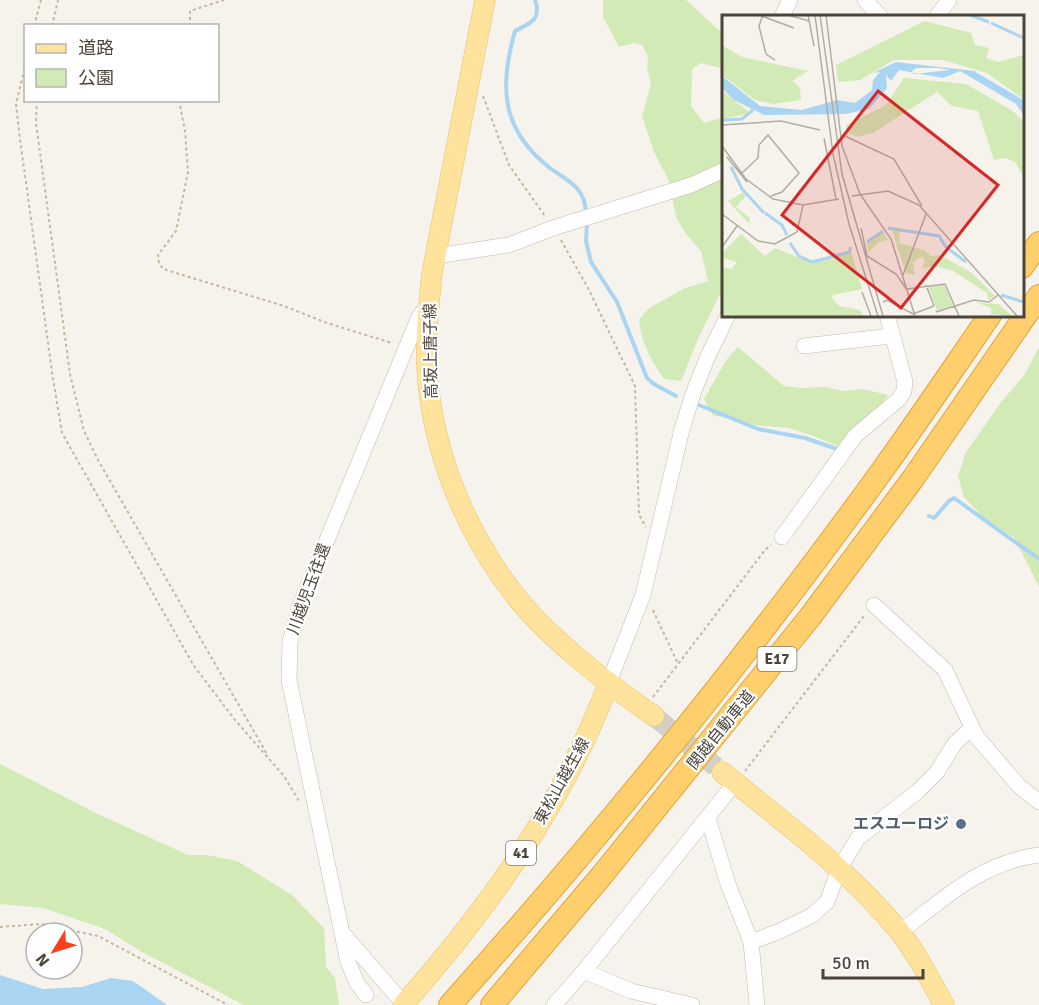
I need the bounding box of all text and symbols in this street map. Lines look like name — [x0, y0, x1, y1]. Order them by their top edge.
inset map — [722, 15, 1024, 316]
legend — [24, 24, 219, 102]
text: 道路 — [78, 37, 114, 59]
text: 公園 — [78, 67, 114, 89]
street label: 高坂上唐子線 — [420, 303, 442, 399]
street label: 川越児玉往還 — [283, 540, 335, 638]
road number: E17 — [758, 647, 796, 671]
street label: 関越自動車道 — [683, 686, 759, 774]
street label: 東松山越生線 — [530, 734, 594, 828]
place label: エスユーロジ — [853, 814, 949, 834]
marker: エスユーロジ — [954, 817, 968, 831]
road number: 41 — [506, 841, 536, 865]
north arrow — [24, 921, 84, 981]
scale bar — [823, 942, 924, 980]
text: N — [32, 949, 54, 970]
text: 50 m — [832, 952, 870, 974]

